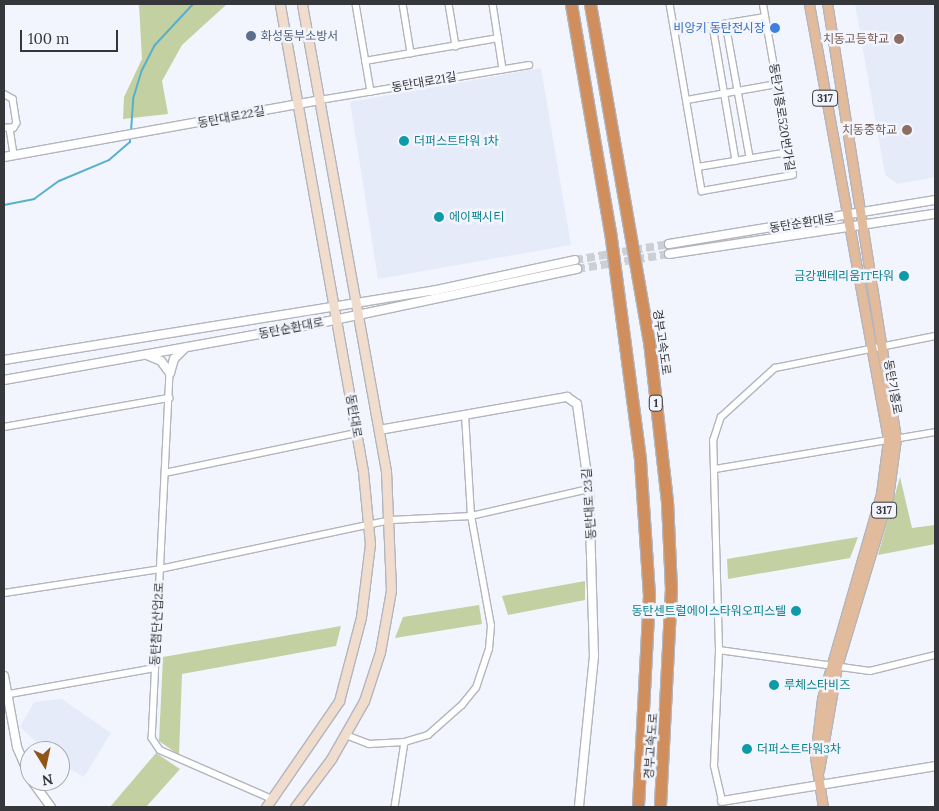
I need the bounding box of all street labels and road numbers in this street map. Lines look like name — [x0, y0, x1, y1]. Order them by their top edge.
street label: 동탄기흥로520번가길 — [766, 62, 798, 172]
street label: 동탄대로21길 — [390, 69, 458, 95]
road number: 317 — [811, 90, 839, 106]
street label: 동탄대로22길 — [196, 103, 266, 131]
street label: 동탄순환대로 — [768, 211, 836, 235]
street label: 경부고속도로 — [650, 308, 674, 376]
street label: 동탄순환대로 — [257, 315, 325, 341]
street label: 동탄기흥로 — [881, 359, 905, 415]
street label: 동탄대로 — [343, 393, 365, 439]
road number: 1 — [648, 394, 664, 412]
street label: 동탄대로 23길 — [579, 468, 599, 540]
road number: 317 — [870, 502, 898, 518]
street label: 동탄첨단산업2로 — [148, 582, 166, 666]
street label: 경부고속도로 — [642, 712, 660, 780]

